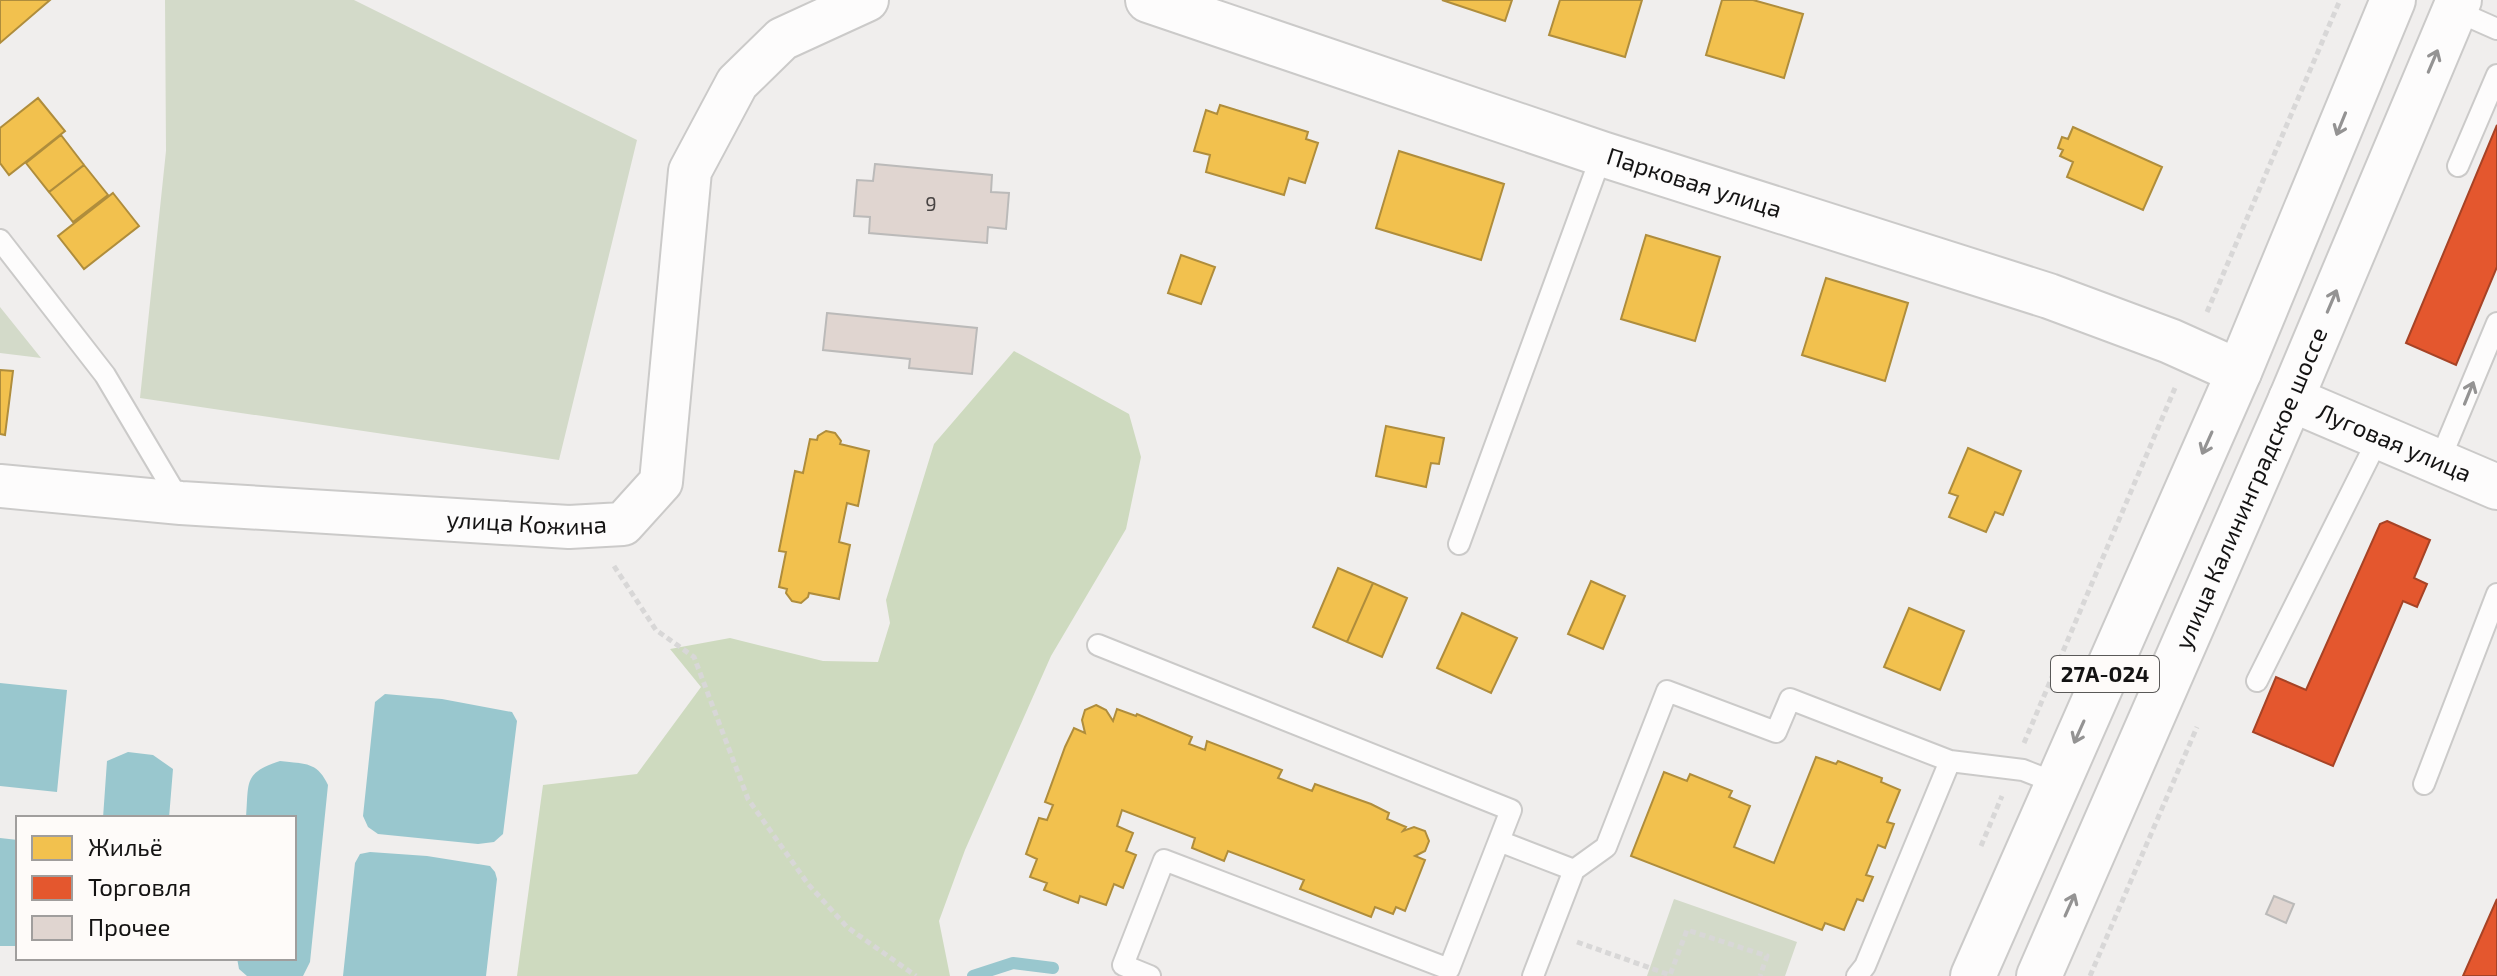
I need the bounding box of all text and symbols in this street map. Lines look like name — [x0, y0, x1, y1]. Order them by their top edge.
one-way arrow — [2426, 49, 2441, 74]
one-way arrow — [2333, 111, 2348, 136]
street label: Парковая улица — [1603, 140, 1786, 223]
house number: 9 — [925, 191, 937, 215]
one-way arrow — [2326, 289, 2340, 314]
street label: улица Калининградское шоссе — [2168, 322, 2333, 654]
one-way arrow — [2462, 381, 2477, 406]
street label: Луговая улица — [2313, 396, 2476, 487]
one-way arrow — [2199, 431, 2214, 455]
street label: улица Кожина — [446, 503, 607, 540]
road number: 27А-024 — [2051, 656, 2159, 692]
one-way arrow — [2071, 720, 2086, 744]
legend — [16, 816, 296, 960]
text: Жильё — [88, 832, 163, 861]
text: Торговля — [88, 872, 191, 901]
one-way arrow — [2064, 893, 2079, 917]
text: Прочее — [88, 912, 170, 941]

